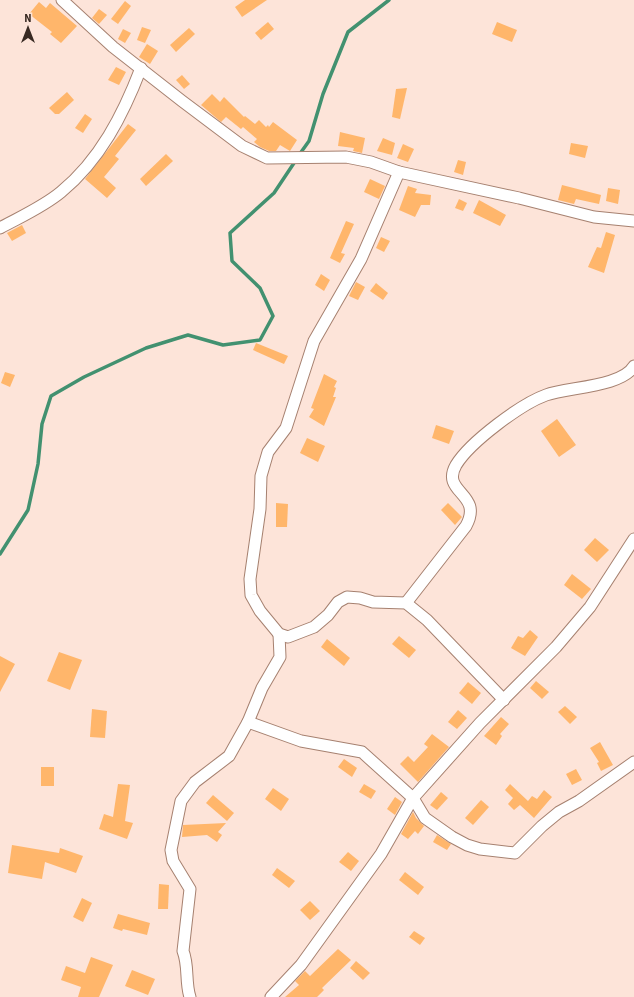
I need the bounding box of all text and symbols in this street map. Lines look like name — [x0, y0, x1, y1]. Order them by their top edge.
north arrow — [8, 8, 48, 48]
text: N — [24, 11, 32, 26]

